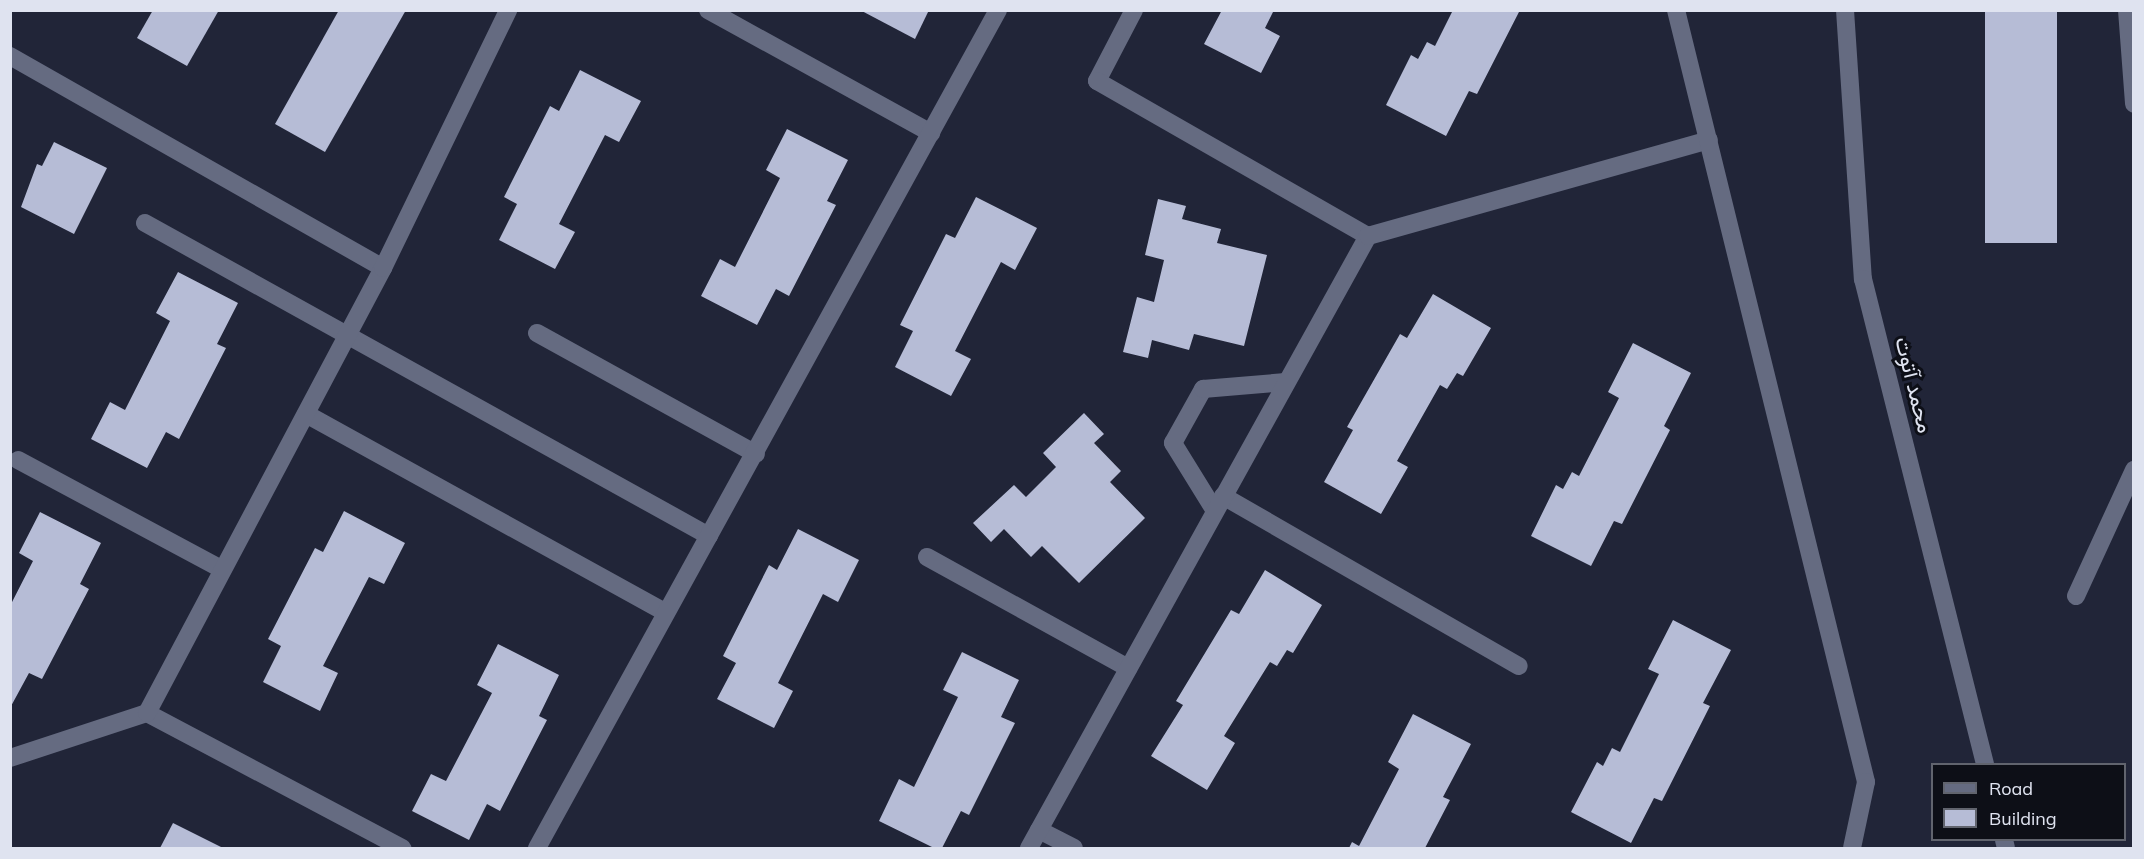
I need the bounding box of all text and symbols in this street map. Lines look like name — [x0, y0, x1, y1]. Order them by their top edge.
street label: محمد آتوت — [1889, 334, 1939, 436]
legend — [1931, 763, 2126, 841]
text: Road — [1989, 777, 2033, 800]
text: Building — [1989, 807, 2057, 830]

